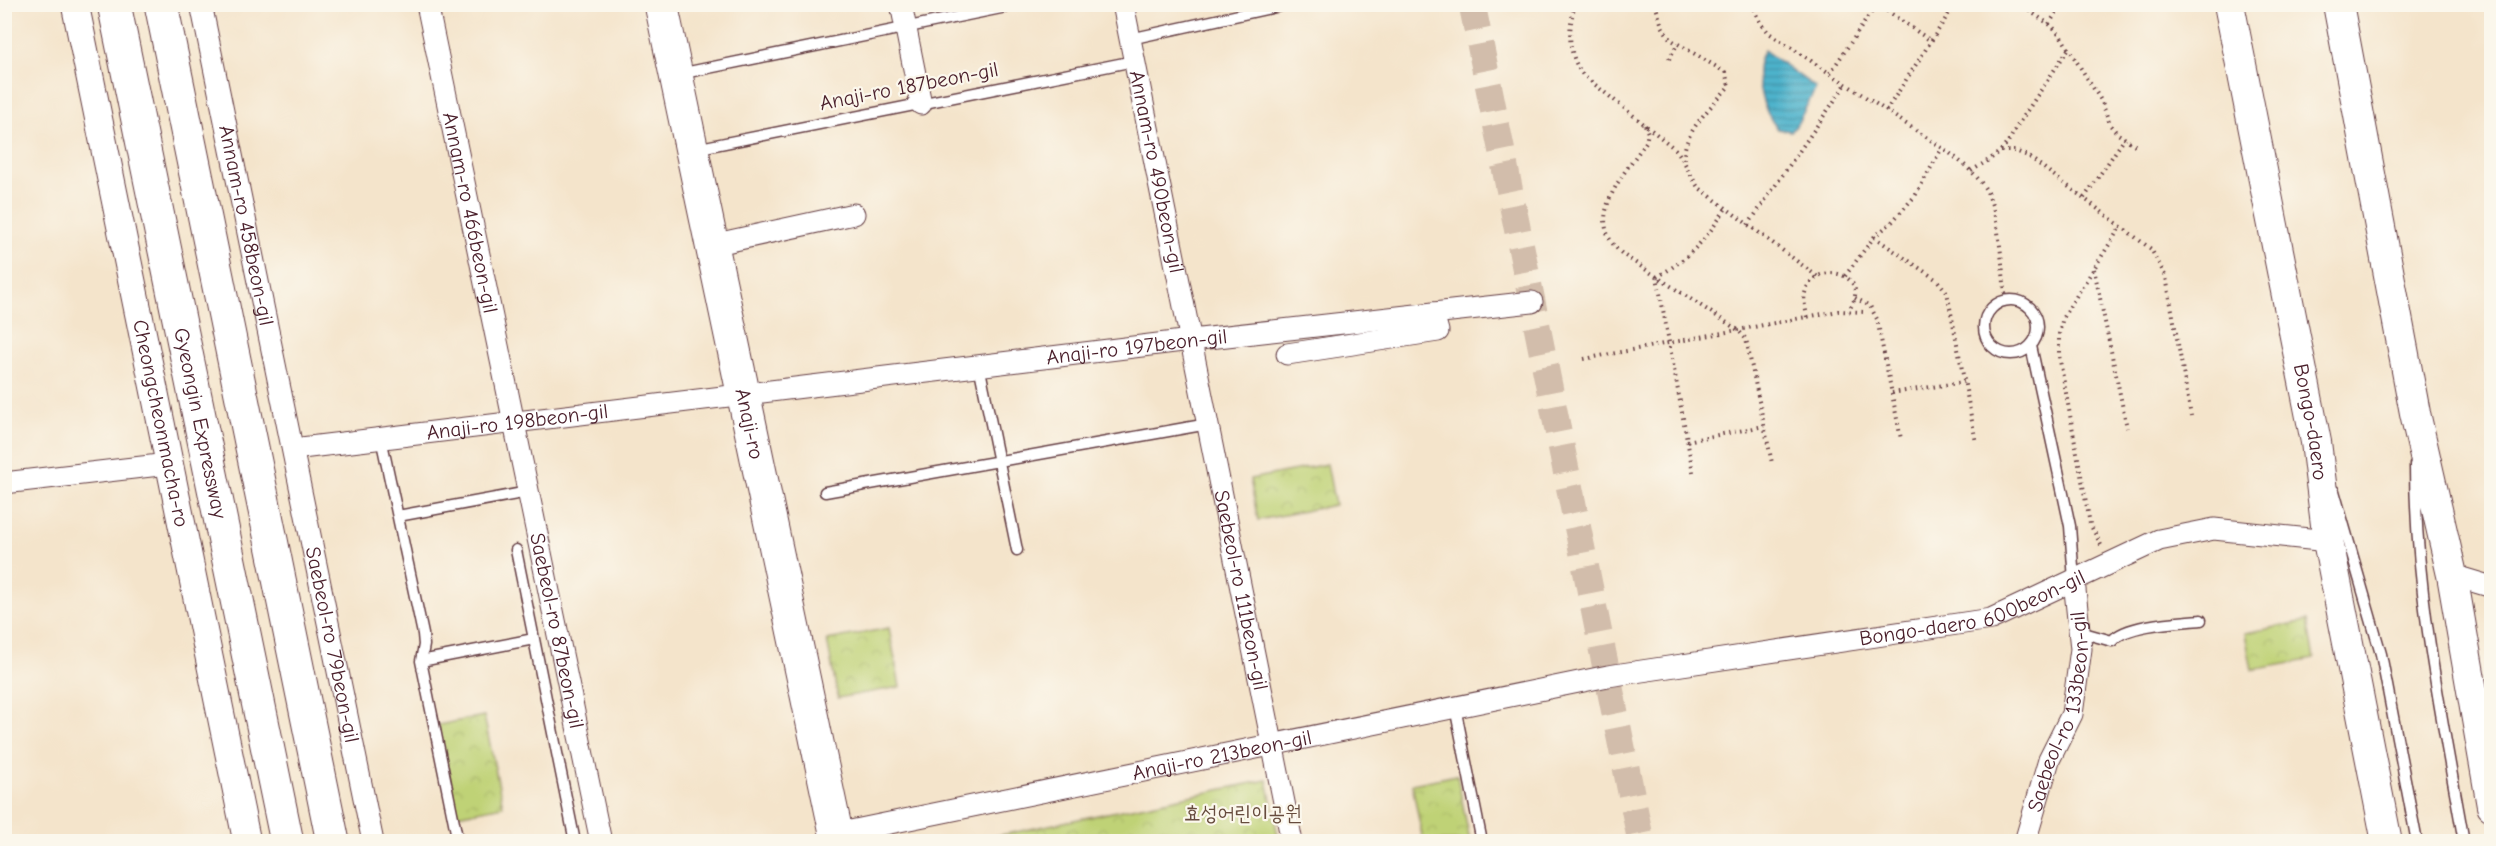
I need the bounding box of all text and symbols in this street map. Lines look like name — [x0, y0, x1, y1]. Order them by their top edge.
street label: Anaji-ro 187beon-gil — [818, 57, 1000, 115]
street label: Annam-ro 490beon-gil — [1125, 68, 1189, 275]
street label: Annam-ro 466beon-gil — [438, 110, 503, 315]
street label: Annam-ro 458beon-gil — [214, 123, 279, 328]
street label: Cheongcheonmacha-ro — [128, 317, 194, 529]
street label: Anaji-ro 197beon-gil — [1045, 324, 1228, 369]
street label: Gyeongin Expressway — [169, 326, 232, 521]
street label: Bongo-daero — [2289, 362, 2333, 482]
street label: Anaji-ro — [730, 386, 769, 461]
street label: Anaji-ro 198beon-gil — [425, 399, 610, 445]
street label: Saebeol-ro 111beon-gil — [1209, 488, 1273, 692]
street label: Saebeol-ro 87beon-gil — [525, 531, 589, 731]
street label: Saebeol-ro 79beon-gil — [301, 544, 364, 745]
street label: Bongo-daero 600beon-gil — [1858, 564, 2089, 650]
street label: Saebeol-ro 133beon-gil — [2022, 610, 2093, 815]
street label: Anaji-ro 213beon-gil — [1130, 725, 1314, 785]
park label: 효성어린이공원 — [1184, 801, 1302, 825]

